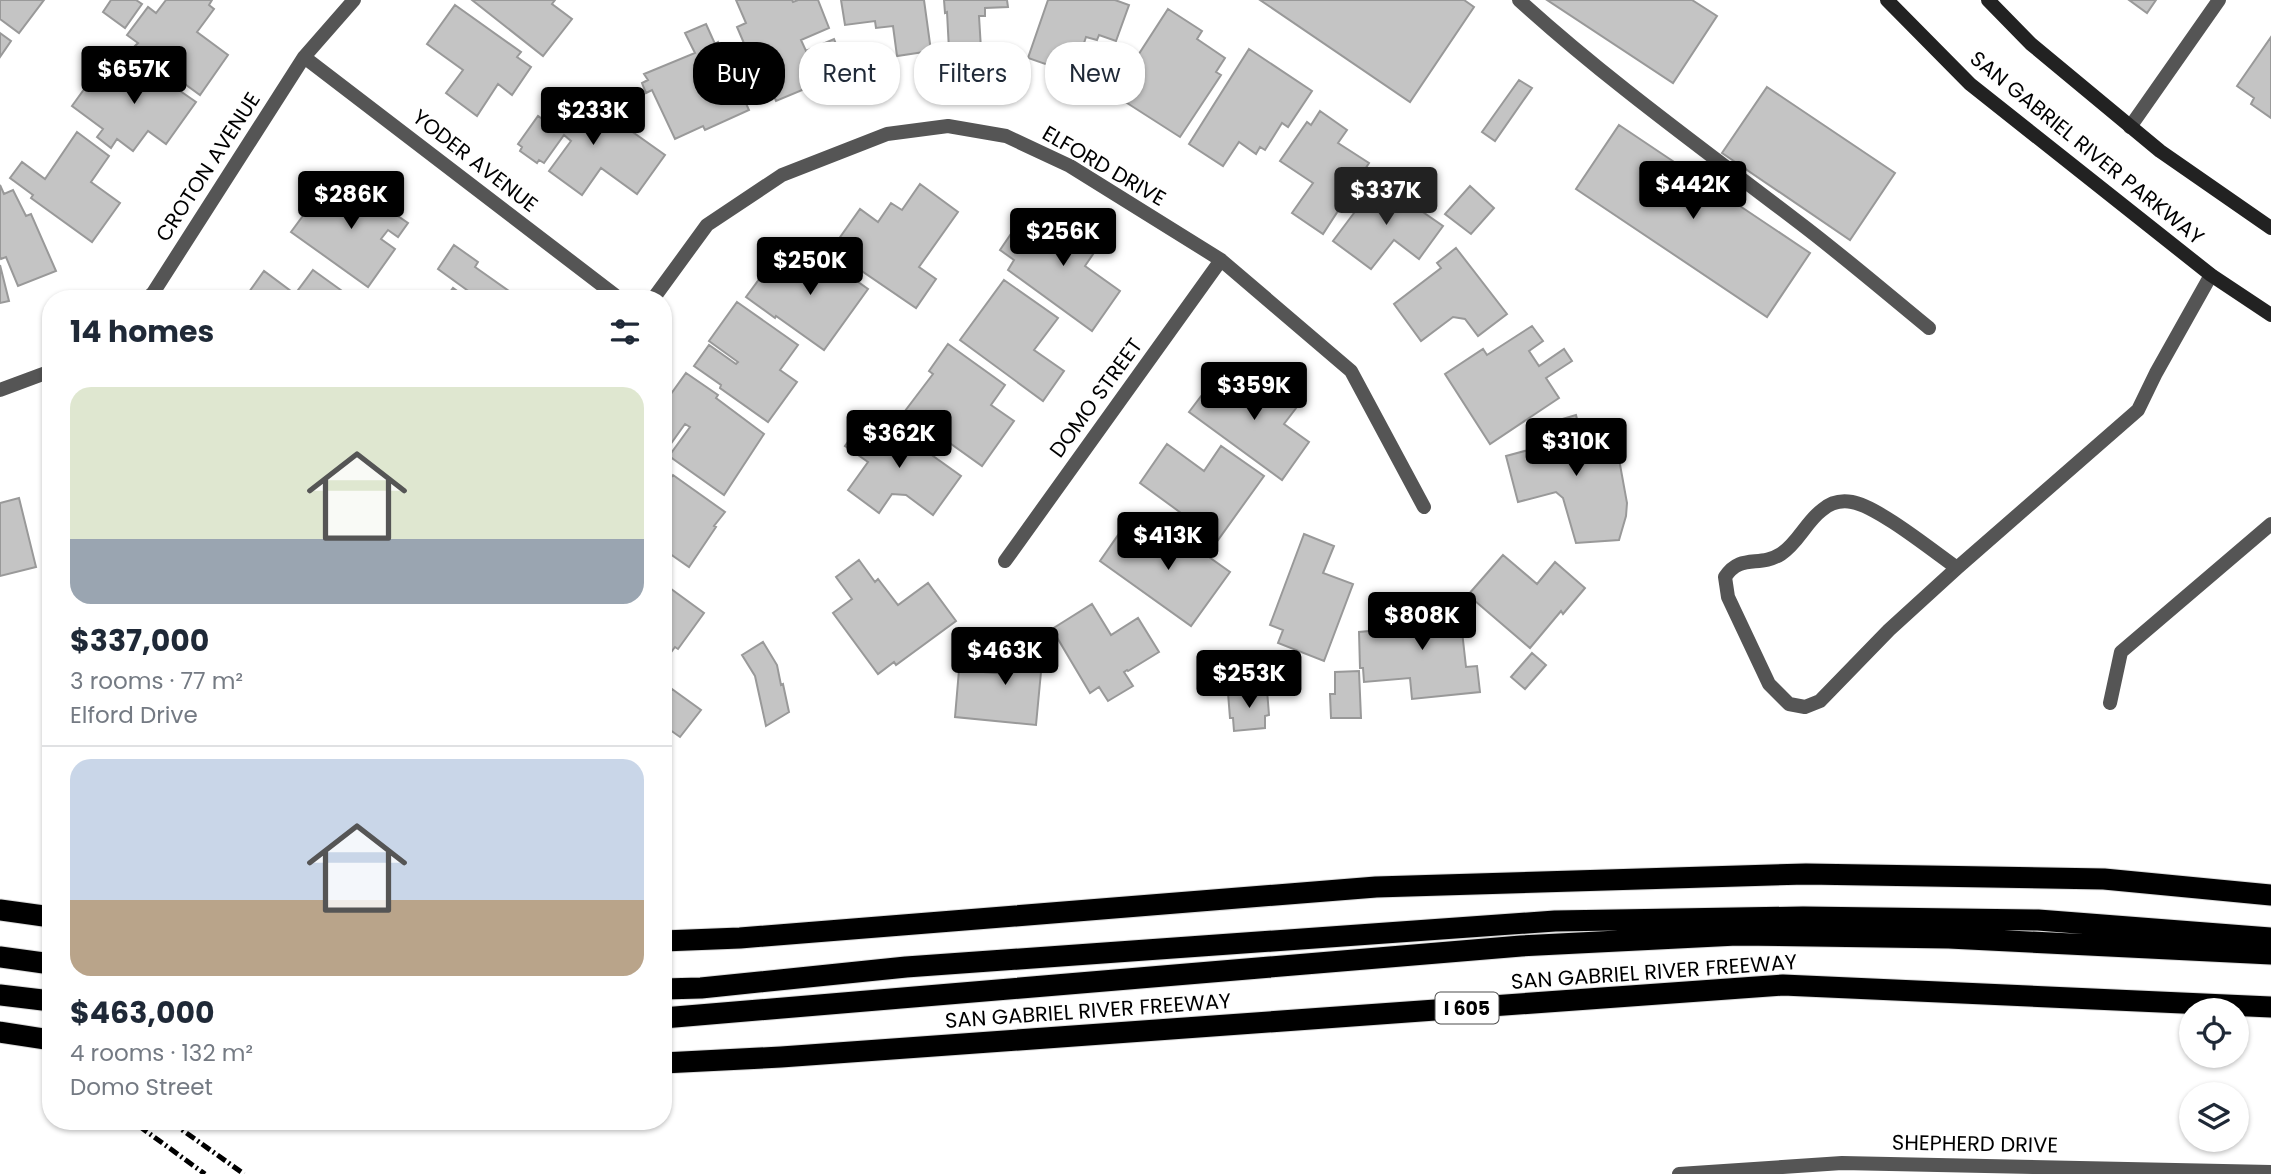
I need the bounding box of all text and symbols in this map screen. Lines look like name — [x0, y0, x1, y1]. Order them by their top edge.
chip: Buy — [693, 42, 785, 105]
chip: Rent — [799, 42, 900, 105]
chip: Filters — [914, 42, 1031, 105]
chip: New — [1045, 42, 1145, 105]
street label: SAN GABRIEL RIVER PARKWAY — [1964, 44, 2210, 251]
pin: $657K — [85, 46, 183, 106]
text: $657K — [97, 53, 171, 85]
street label: CROTON AVENUE — [148, 86, 267, 247]
pin: $233K — [544, 88, 642, 147]
text: $233K — [557, 94, 629, 126]
street label: YODER AVENUE — [407, 103, 544, 219]
street label: ELFORD DRIVE — [1037, 119, 1171, 213]
pin: $442K — [1644, 162, 1742, 221]
pin: $337K — [1337, 168, 1435, 227]
text: $442K — [1655, 168, 1731, 200]
pin: $286K — [302, 172, 400, 231]
text: $337K — [1350, 174, 1422, 206]
text: $286K — [314, 178, 388, 210]
pin: $256K — [1014, 208, 1112, 268]
text: $256K — [1026, 215, 1100, 247]
pin: $250K — [761, 238, 859, 297]
text: $250K — [773, 244, 847, 276]
text: 14 homes — [70, 310, 214, 353]
icon: filters — [606, 313, 644, 351]
street label: DOMO STREET — [1042, 332, 1149, 463]
pin: $359K — [1205, 362, 1303, 422]
text: $359K — [1217, 369, 1291, 401]
pin: $362K — [850, 410, 948, 470]
text: $362K — [863, 417, 935, 449]
pin: $310K — [1527, 419, 1625, 478]
text: $310K — [1542, 425, 1610, 457]
icon: home — [294, 433, 420, 559]
pin: $413K — [1119, 512, 1217, 572]
text: $413K — [1133, 519, 1203, 551]
pin: $808K — [1373, 592, 1471, 652]
text: $808K — [1384, 599, 1460, 631]
text: $337,000 — [70, 619, 209, 662]
pin: $463K — [956, 628, 1054, 687]
text: $463K — [967, 634, 1043, 666]
pin: $253K — [1200, 650, 1298, 710]
text: $253K — [1212, 657, 1286, 689]
text: 3 rooms · 77 m² — [70, 665, 243, 697]
text: Elford Drive — [70, 699, 198, 731]
icon: home — [294, 805, 420, 931]
street label: SAN GABRIEL RIVER FREEWAY — [1510, 947, 1798, 996]
street label: SAN GABRIEL RIVER FREEWAY — [944, 986, 1232, 1035]
text: $463,000 — [70, 991, 215, 1034]
road number: I 605 — [1436, 992, 1498, 1024]
map controls — [2179, 998, 2249, 1152]
button: locate — [2179, 998, 2249, 1068]
text: 4 rooms · 132 m² — [70, 1037, 253, 1069]
text: Domo Street — [70, 1071, 213, 1103]
button: layers — [2179, 1082, 2249, 1152]
street label: SHEPHERD DRIVE — [1892, 1128, 2058, 1159]

